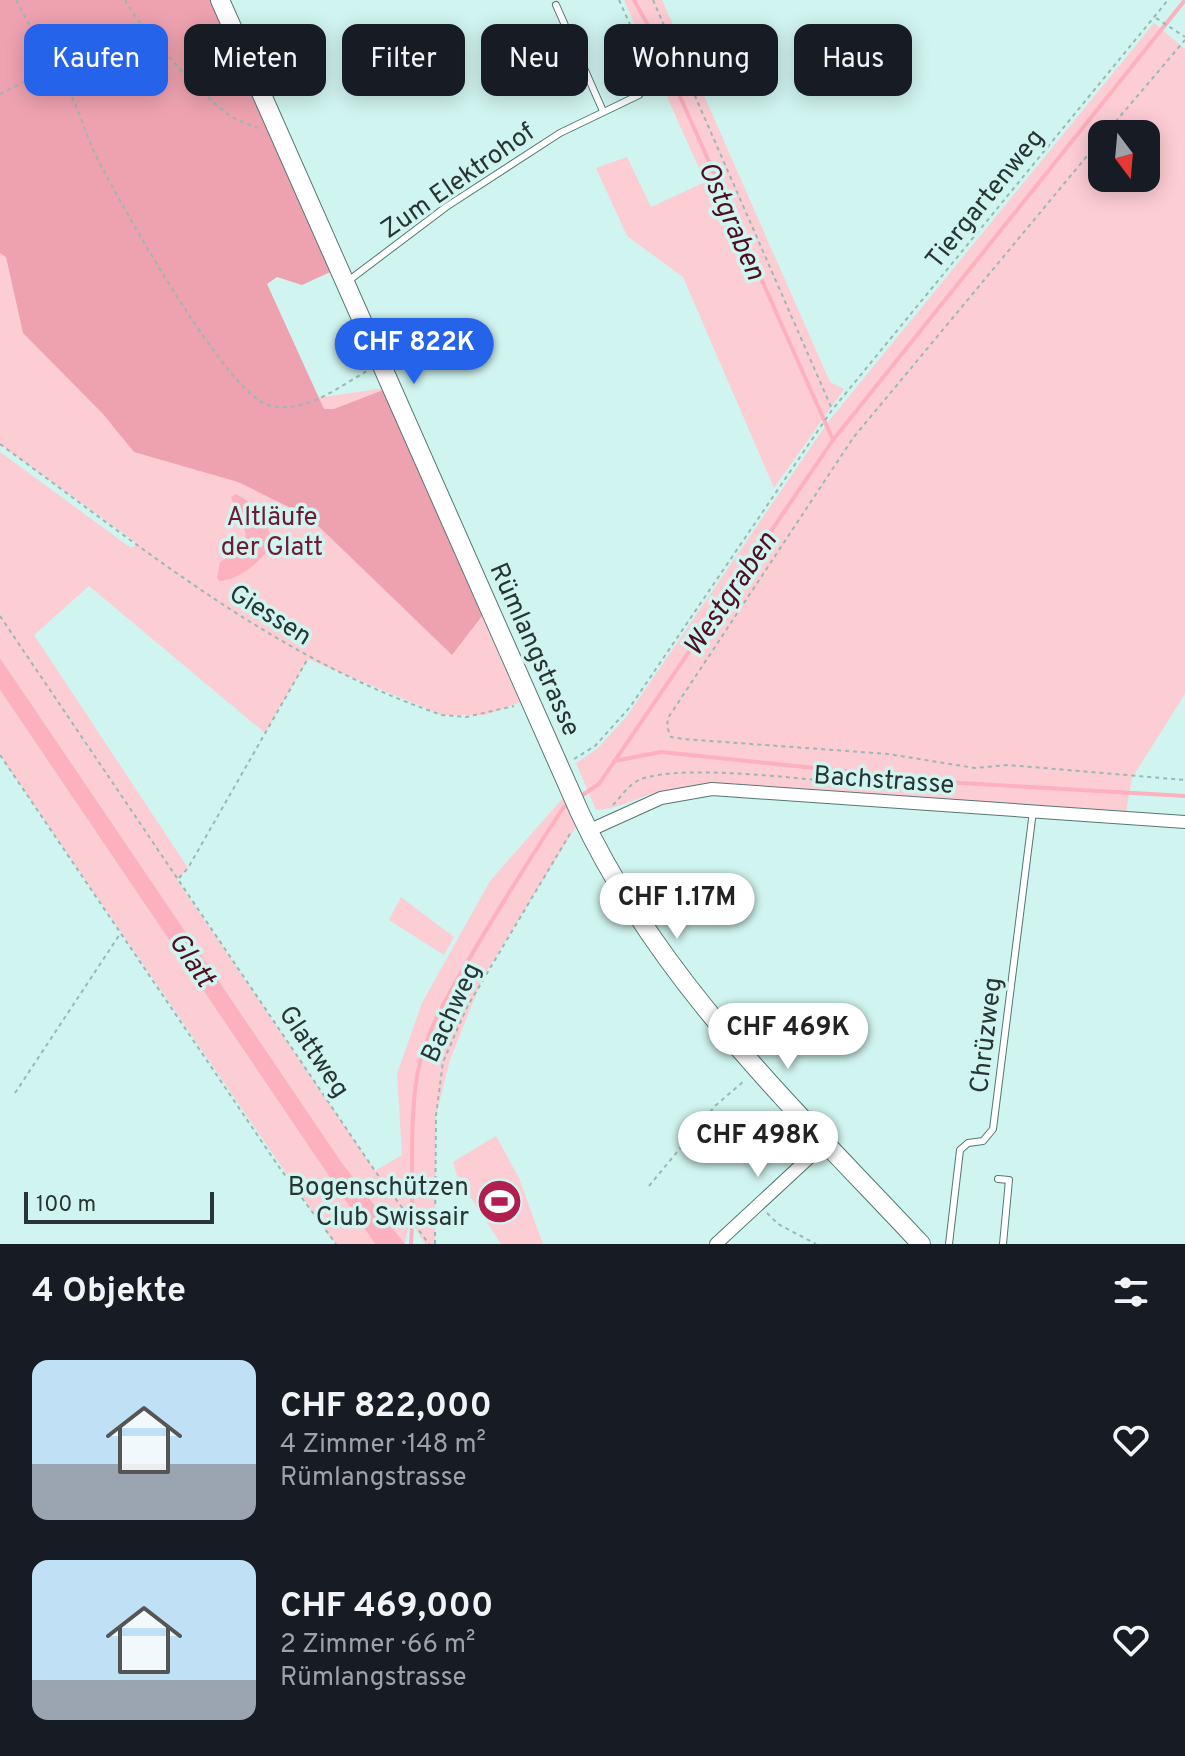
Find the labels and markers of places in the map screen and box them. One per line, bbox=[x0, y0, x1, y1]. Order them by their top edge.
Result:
pin: CHF 822K bbox=[331, 318, 497, 386]
pin: CHF 1.17M bbox=[585, 873, 769, 941]
pin: CHF 469K bbox=[705, 1003, 871, 1071]
pin: CHF 498K bbox=[675, 1111, 841, 1179]
place label: Bogenschützen Club Swissair bbox=[288, 1172, 469, 1235]
sports icon: Bogenschützen Club Swissair bbox=[476, 1177, 524, 1225]

